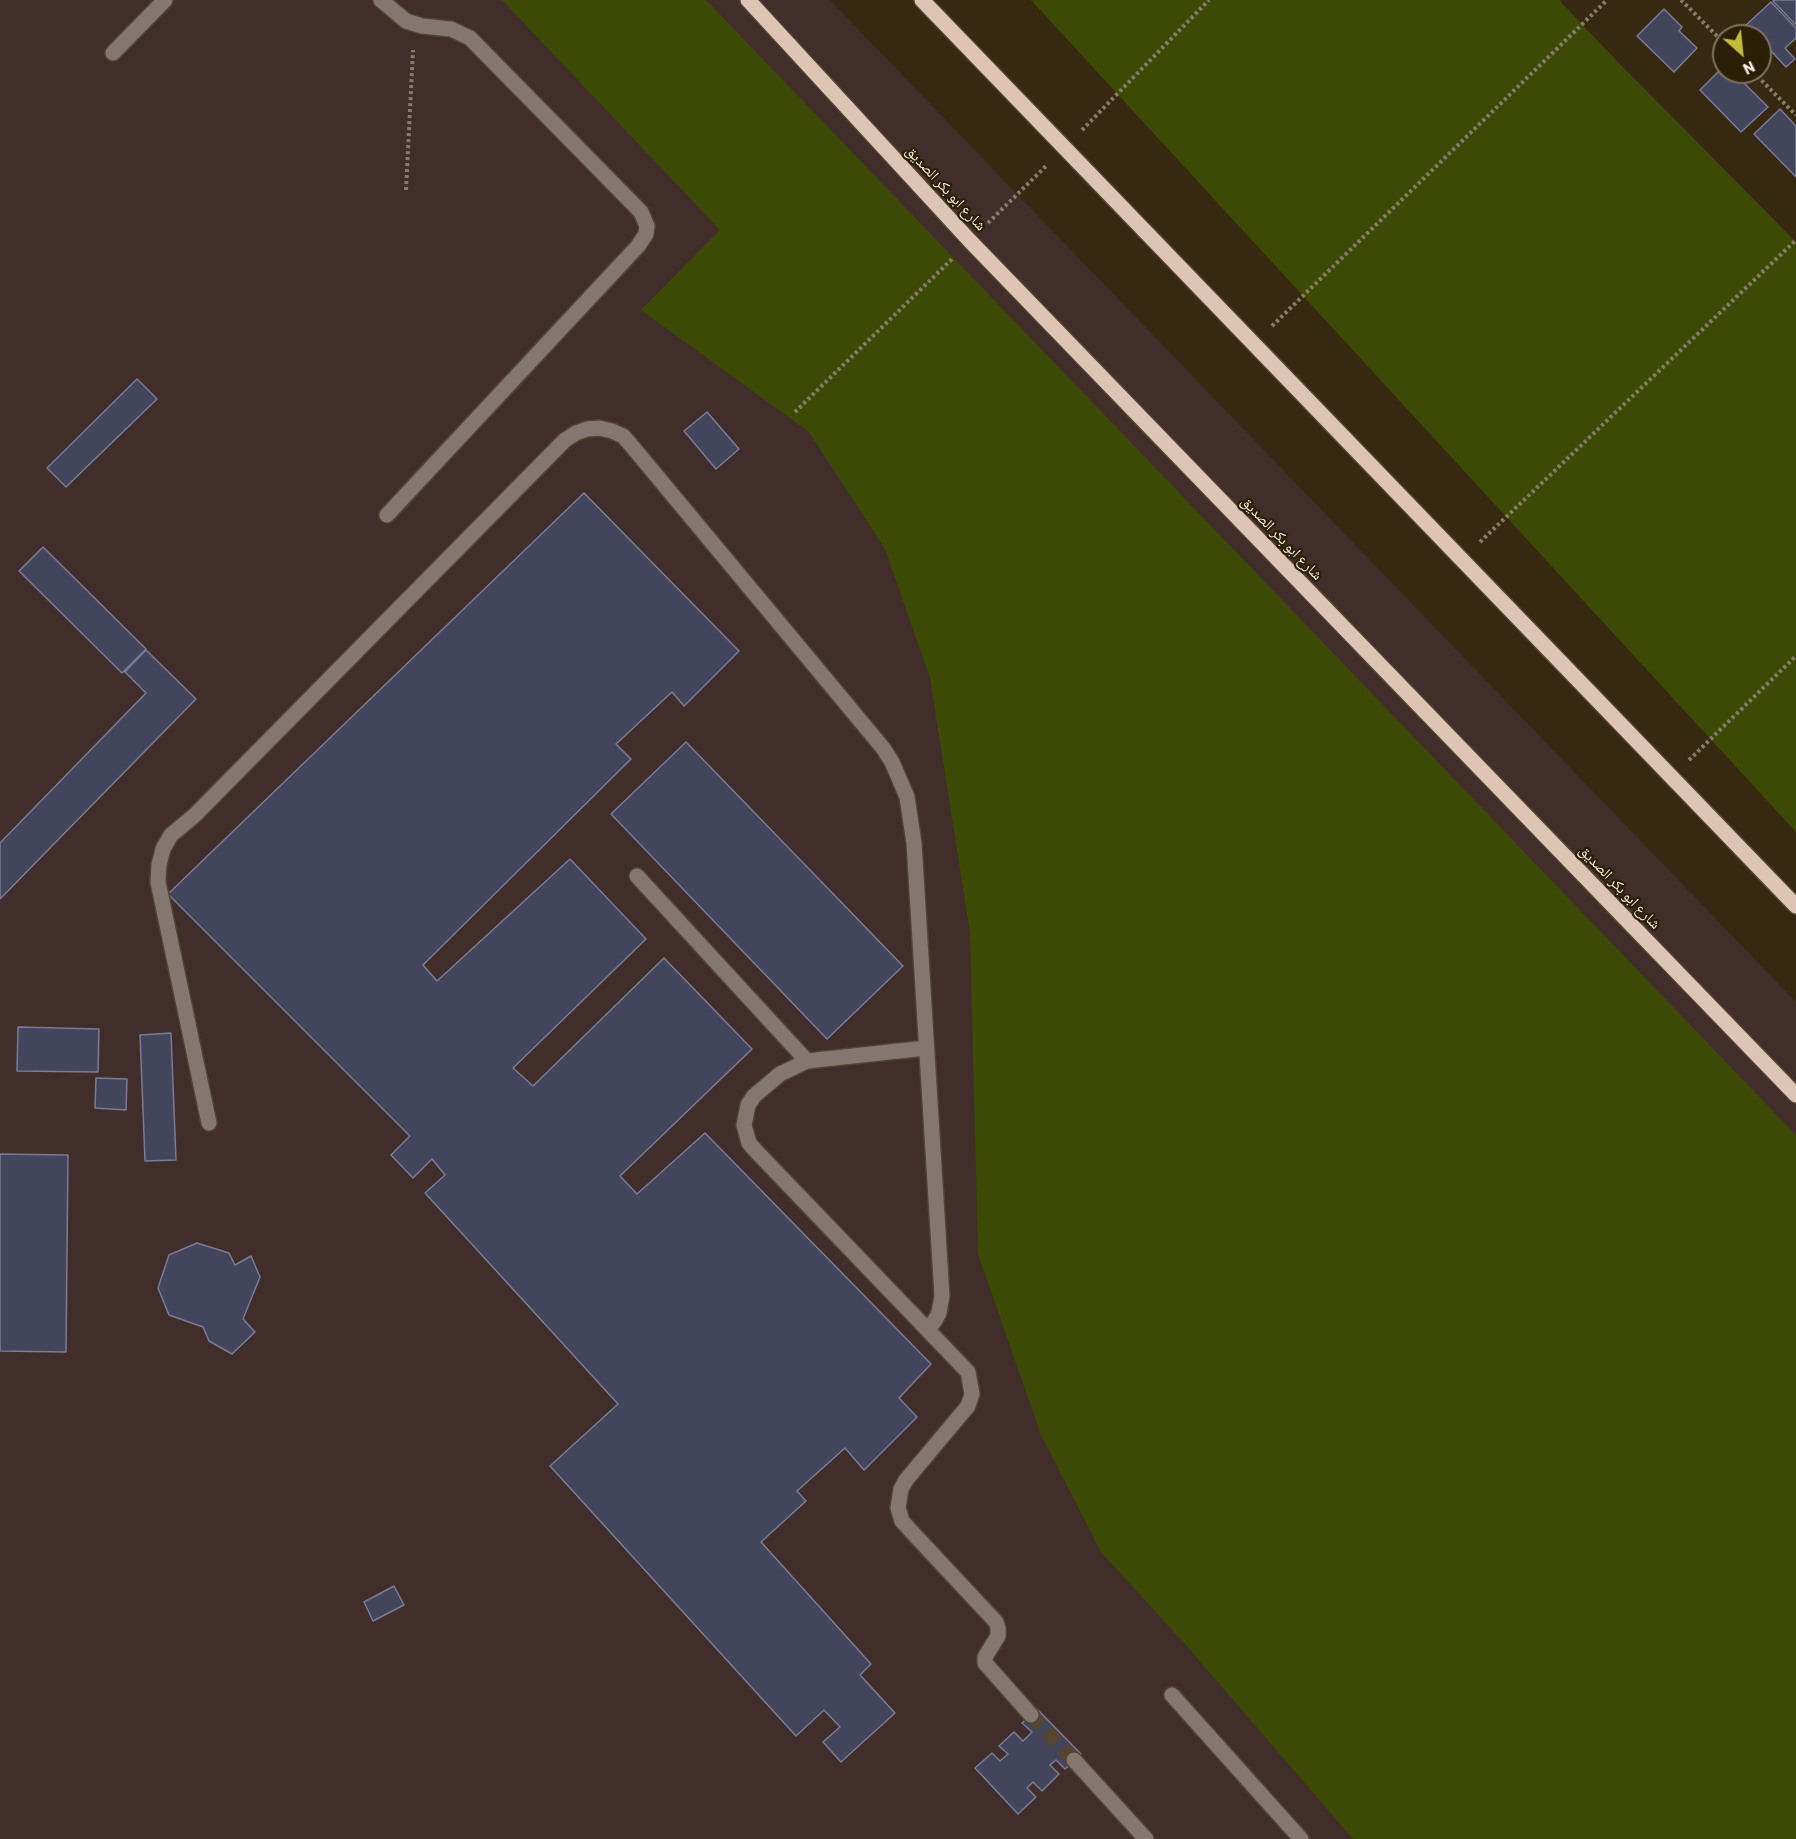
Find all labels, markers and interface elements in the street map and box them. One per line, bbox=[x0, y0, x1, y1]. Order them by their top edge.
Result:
north arrow bbox=[1712, 24, 1772, 84]
text: N bbox=[1740, 58, 1759, 80]
street label: شارع ابو بكر الصديق bbox=[902, 142, 990, 234]
street label: شارع ابو بكر الصديق bbox=[1237, 492, 1327, 584]
street label: شارع ابو بكر الصديق bbox=[1575, 841, 1665, 933]

